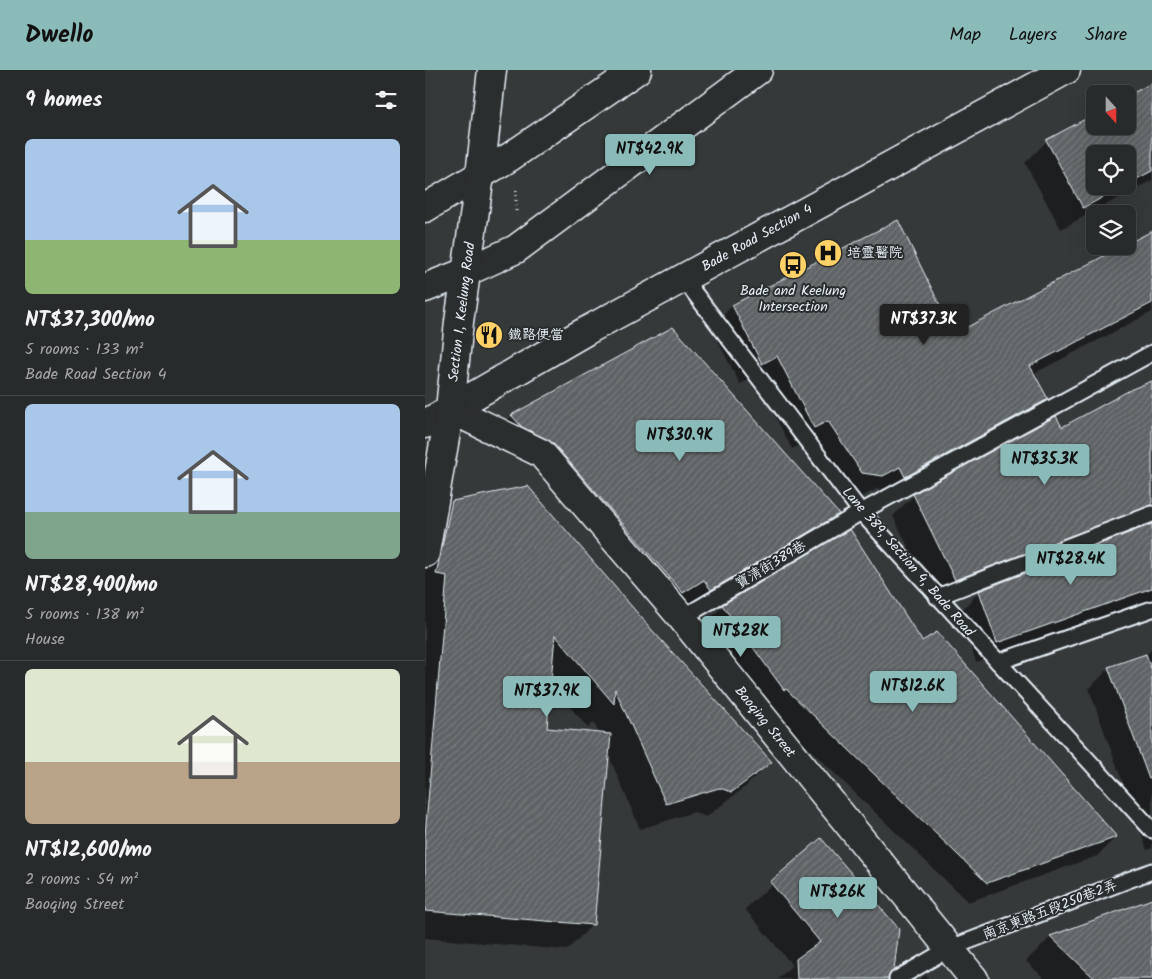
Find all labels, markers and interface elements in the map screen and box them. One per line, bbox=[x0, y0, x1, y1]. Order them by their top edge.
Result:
text: Dwello bbox=[25, 16, 93, 55]
text: Map bbox=[950, 21, 981, 50]
text: Layers bbox=[1009, 21, 1057, 50]
text: Share bbox=[1085, 21, 1127, 50]
text: 9 homes bbox=[25, 84, 102, 117]
north arrow bbox=[1086, 85, 1136, 135]
map controls bbox=[1086, 85, 1136, 255]
icon: filters bbox=[372, 86, 400, 114]
pin: NT$42.9K bbox=[598, 134, 702, 176]
text: NT$42.9K bbox=[616, 137, 684, 162]
button: locate bbox=[1086, 145, 1136, 195]
icon: home bbox=[168, 171, 258, 261]
street label: Bade Road Section 4 bbox=[697, 198, 817, 278]
button: layers bbox=[1086, 205, 1136, 255]
hospital icon: 培靈醫院 bbox=[813, 238, 843, 268]
street label: Section 1, Keelung Road bbox=[443, 240, 482, 383]
place label: 培靈醫院 bbox=[847, 242, 903, 264]
bus stop icon: Bade and Keelung Intersection bbox=[778, 250, 808, 280]
place label: Bade and Keelung Intersection bbox=[740, 280, 846, 318]
text: NT$37,300/mo bbox=[25, 304, 155, 337]
pin: NT$37.3K bbox=[872, 304, 976, 346]
text: NT$37.3K bbox=[891, 307, 957, 332]
restaurant icon: 鐵路便當 bbox=[474, 320, 504, 350]
place label: 鐵路便當 bbox=[508, 324, 564, 346]
text: 5 rooms · 133 m² bbox=[25, 337, 143, 362]
text: Bade Road Section 4 bbox=[25, 362, 167, 387]
pin: NT$30.9K bbox=[628, 420, 732, 462]
text: NT$30.9K bbox=[647, 423, 713, 448]
icon: home bbox=[168, 437, 258, 527]
pin: NT$35.3K bbox=[993, 444, 1097, 486]
text: NT$35.3K bbox=[1011, 447, 1079, 472]
street label: Lane 389, Section 4, Bade Road bbox=[836, 482, 980, 643]
street label: 寶清街389巷 bbox=[731, 535, 811, 595]
pin: NT$28.4K bbox=[1019, 544, 1123, 586]
text: NT$28.4K bbox=[1036, 547, 1106, 572]
text: NT$28,400/mo bbox=[25, 569, 158, 602]
text: 5 rooms · 138 m² bbox=[25, 602, 144, 627]
pin: NT$28K bbox=[700, 616, 782, 658]
text: NT$28K bbox=[713, 619, 769, 644]
text: House bbox=[25, 627, 65, 652]
pin: NT$12.6K bbox=[861, 670, 965, 713]
text: NT$12.6K bbox=[881, 674, 945, 699]
pin: NT$37.9K bbox=[495, 676, 599, 718]
text: NT$37.9K bbox=[514, 679, 580, 704]
street label: Baoqing Street bbox=[729, 681, 801, 763]
icon: home bbox=[168, 702, 258, 792]
text: NT$12,600/mo bbox=[25, 834, 152, 867]
text: 2 rooms · 54 m² bbox=[25, 867, 138, 892]
street label: 南京東路五段250巷2弄 bbox=[979, 874, 1121, 946]
pin: NT$26K bbox=[797, 876, 879, 919]
text: NT$26K bbox=[810, 880, 866, 905]
text: Baoqing Street bbox=[25, 892, 124, 917]

